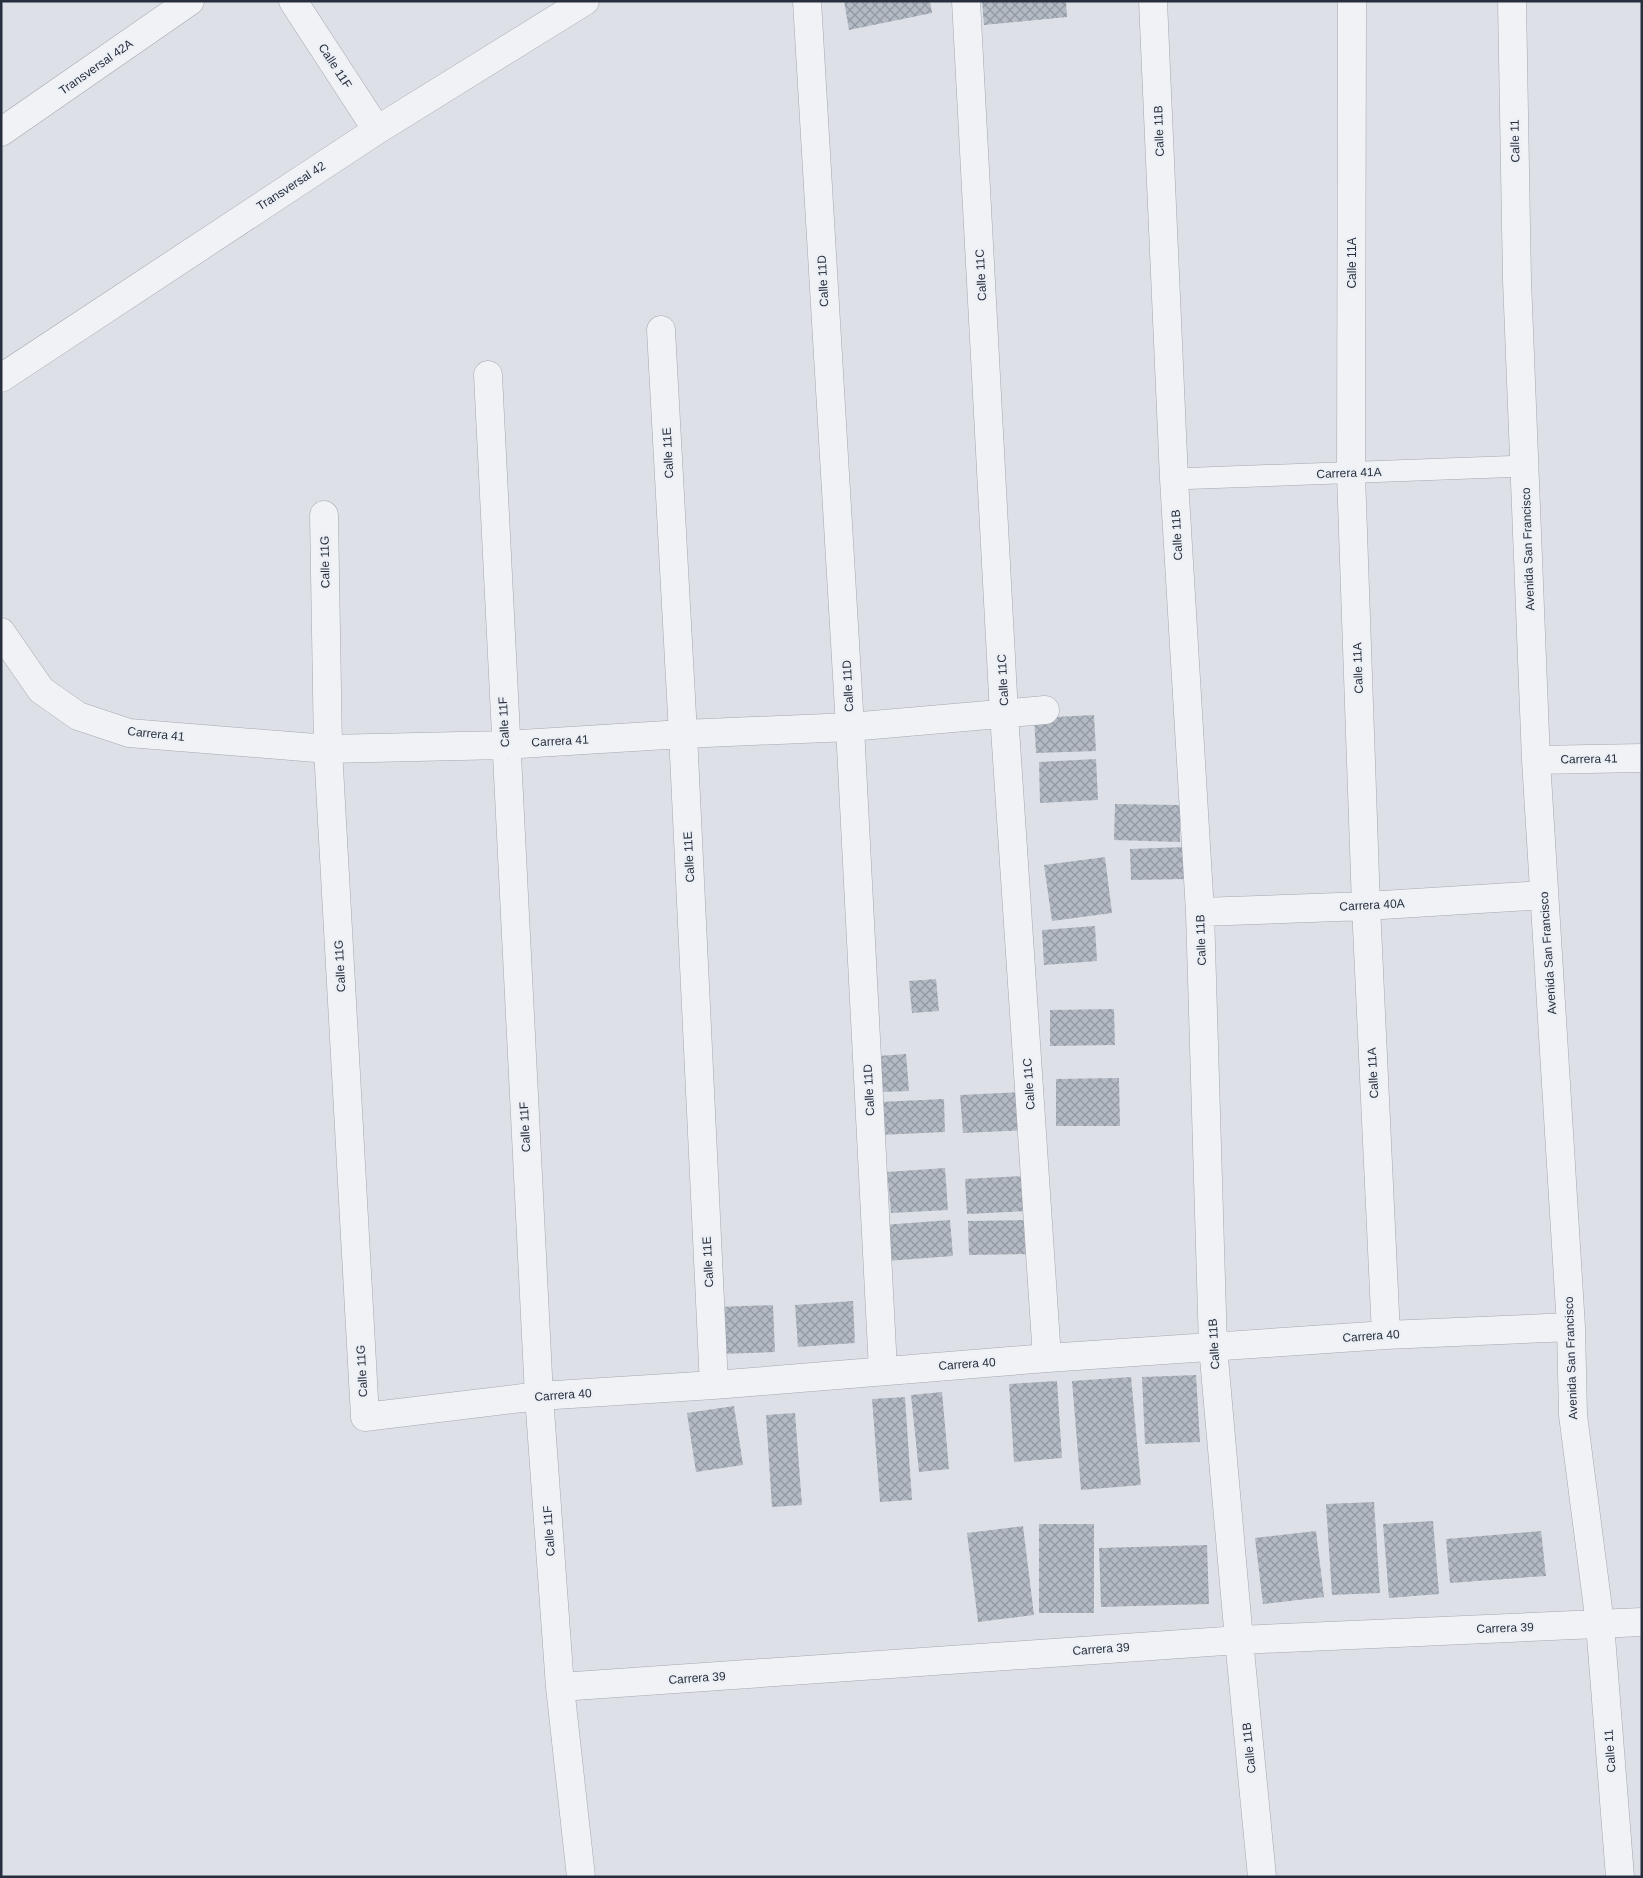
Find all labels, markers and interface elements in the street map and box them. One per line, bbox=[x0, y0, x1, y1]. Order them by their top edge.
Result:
street label: Transversal 42A bbox=[56, 36, 136, 98]
street label: Calle 11F bbox=[315, 41, 355, 91]
street label: Calle 11B bbox=[1151, 105, 1167, 157]
street label: Calle 11 bbox=[1508, 119, 1522, 163]
street label: Transversal 42 bbox=[254, 158, 328, 213]
street label: Calle 11A bbox=[1345, 237, 1359, 289]
street label: Calle 11C bbox=[973, 248, 989, 301]
street label: Calle 11D bbox=[815, 254, 831, 307]
street label: Calle 11E bbox=[660, 427, 676, 479]
street label: Carrera 41A bbox=[1316, 465, 1382, 481]
street label: Avenida San Francisco bbox=[1519, 487, 1537, 611]
street label: Calle 11B bbox=[1169, 509, 1185, 561]
street label: Calle 11G bbox=[318, 536, 332, 588]
street label: Calle 11A bbox=[1350, 642, 1366, 694]
street label: Calle 11C bbox=[995, 653, 1011, 706]
street label: Calle 11D bbox=[840, 659, 856, 712]
street label: Calle 11F bbox=[496, 696, 512, 748]
street label: Carrera 41 bbox=[127, 724, 186, 744]
street label: Carrera 41 bbox=[531, 732, 589, 749]
street label: Carrera 41 bbox=[1560, 751, 1618, 766]
street label: Calle 11E bbox=[681, 831, 697, 883]
street label: Avenida San Francisco bbox=[1537, 891, 1559, 1015]
street label: Carrera 40A bbox=[1339, 896, 1405, 914]
street label: Calle 11B bbox=[1193, 914, 1209, 966]
street label: Calle 11G bbox=[332, 939, 348, 993]
street label: Calle 11A bbox=[1365, 1047, 1381, 1099]
street label: Calle 11C bbox=[1020, 1057, 1038, 1110]
street label: Calle 11D bbox=[861, 1063, 877, 1116]
street label: Calle 11F bbox=[517, 1101, 533, 1153]
street label: Calle 11E bbox=[700, 1236, 716, 1288]
street label: Avenida San Francisco bbox=[1562, 1296, 1580, 1420]
street label: Calle 11B bbox=[1206, 1318, 1222, 1370]
street label: Carrera 40 bbox=[1342, 1327, 1400, 1345]
street label: Calle 11G bbox=[354, 1344, 370, 1398]
street label: Carrera 40 bbox=[938, 1355, 996, 1373]
street label: Carrera 40 bbox=[534, 1386, 592, 1404]
street label: Calle 11F bbox=[540, 1505, 558, 1557]
street label: Carrera 39 bbox=[1476, 1620, 1534, 1636]
street label: Carrera 39 bbox=[1072, 1640, 1130, 1658]
street label: Carrera 39 bbox=[668, 1669, 726, 1687]
street label: Calle 11B bbox=[1239, 1722, 1259, 1774]
street label: Calle 11 bbox=[1601, 1729, 1618, 1773]

